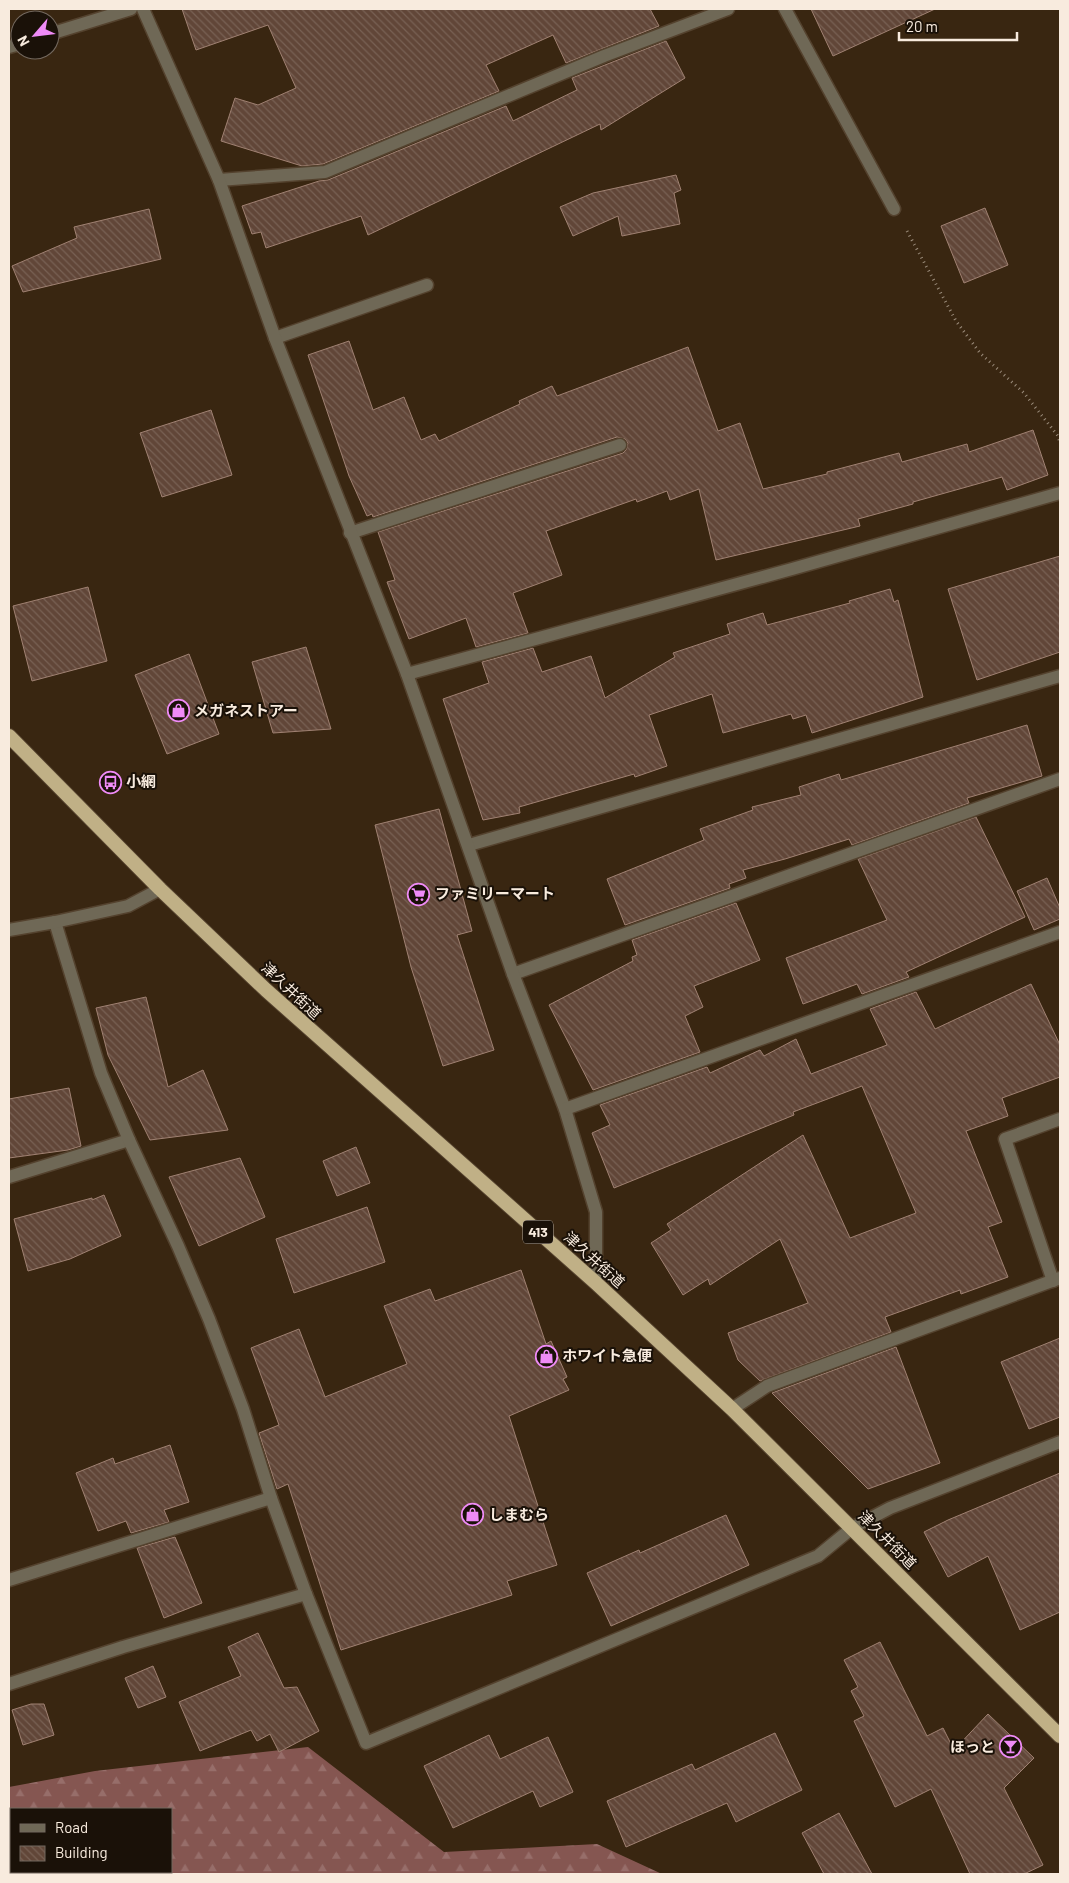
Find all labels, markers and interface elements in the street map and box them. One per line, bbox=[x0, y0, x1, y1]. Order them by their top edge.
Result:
north arrow bbox=[10, 10, 60, 60]
scale bar bbox=[899, 10, 1016, 42]
text: 20 m bbox=[906, 17, 938, 35]
text: N bbox=[13, 33, 33, 49]
shop icon: メガネストアー bbox=[166, 699, 190, 723]
place label: メガネストアー bbox=[194, 701, 298, 719]
bus stop icon: 小網 bbox=[98, 770, 122, 794]
place label: 小網 bbox=[126, 772, 156, 790]
supermarket icon: ファミリーマート bbox=[407, 882, 431, 906]
place label: ファミリーマート bbox=[435, 884, 555, 902]
street label: 津久井街道 bbox=[258, 958, 325, 1022]
road number: 413 bbox=[523, 1220, 553, 1244]
street label: 津久井街道 bbox=[561, 1227, 629, 1291]
shop icon: ホワイト急便 bbox=[534, 1344, 558, 1368]
place label: ホワイト急便 bbox=[562, 1346, 652, 1364]
shop icon: しまむら bbox=[461, 1503, 485, 1527]
place label: しまむら bbox=[489, 1505, 549, 1523]
street label: 津久井街道 bbox=[855, 1506, 921, 1572]
bar icon: ほっと bbox=[999, 1735, 1023, 1759]
place label: ほっと bbox=[950, 1737, 995, 1755]
legend bbox=[10, 1808, 172, 1873]
text: Road bbox=[55, 1818, 88, 1836]
text: Building bbox=[55, 1843, 108, 1861]

